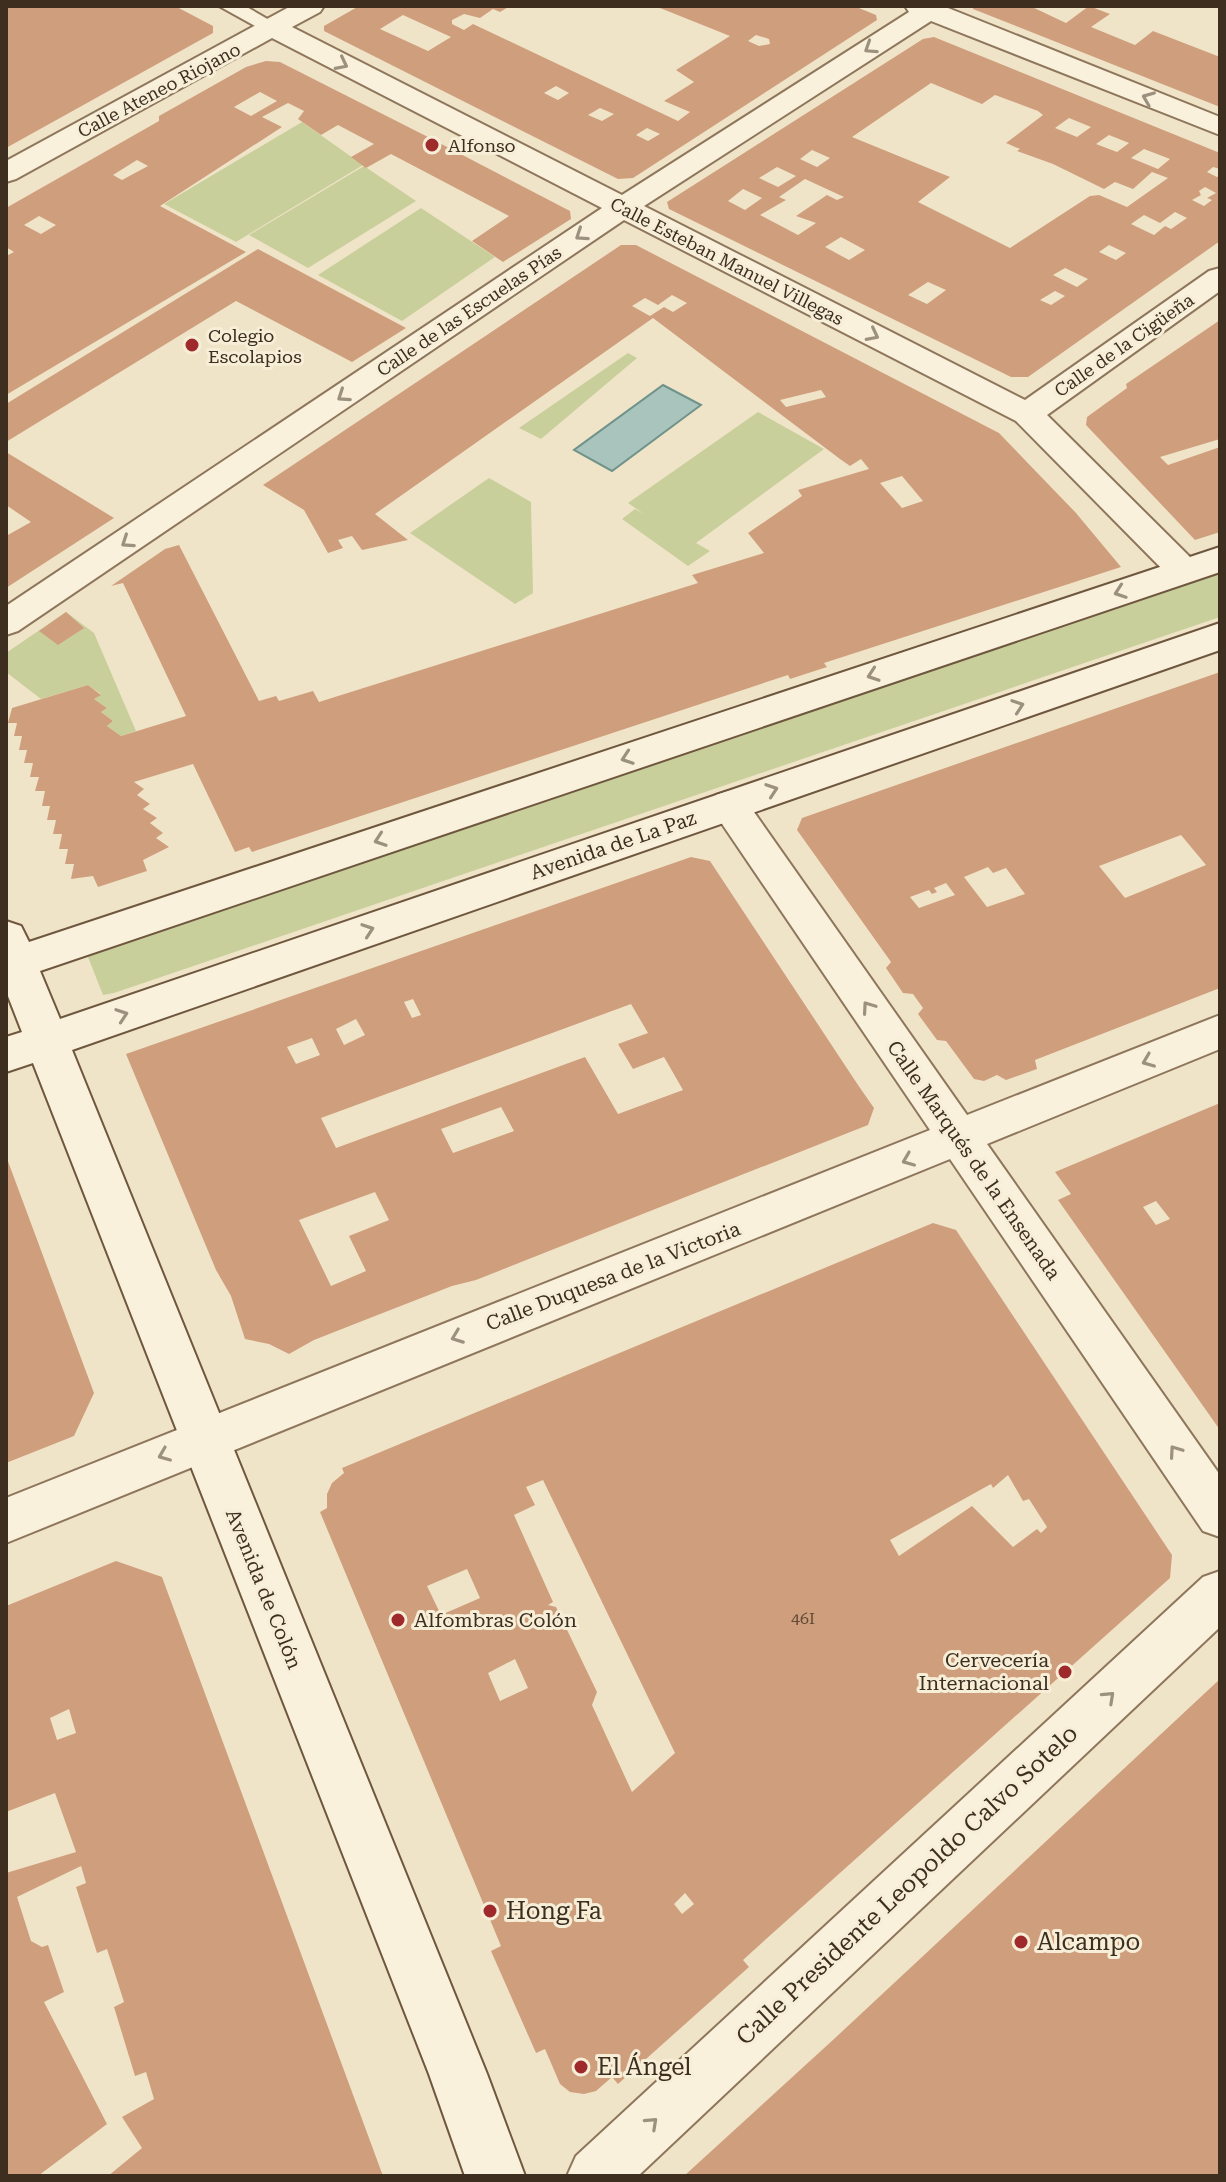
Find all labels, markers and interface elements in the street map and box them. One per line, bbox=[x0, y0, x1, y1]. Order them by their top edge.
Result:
street label: Calle Ateneo Riojano bbox=[74, 38, 244, 142]
one-way arrow bbox=[864, 39, 879, 54]
one-way arrow bbox=[334, 54, 349, 69]
one-way arrow bbox=[1142, 91, 1156, 108]
place label: Alfonso bbox=[448, 135, 516, 156]
marker: Alfonso bbox=[423, 136, 441, 154]
street label: Calle Esteban Manuel Villegas bbox=[607, 193, 847, 329]
one-way arrow bbox=[576, 226, 590, 241]
street label: Calle de las Escuelas Pías bbox=[373, 241, 565, 381]
street label: Calle de la Cigüeña bbox=[1050, 289, 1198, 401]
place label: Colegio Escolapios bbox=[208, 325, 302, 367]
one-way arrow bbox=[864, 326, 879, 341]
marker: Colegio Escolapios bbox=[183, 336, 201, 354]
one-way arrow bbox=[337, 387, 351, 402]
one-way arrow bbox=[121, 532, 136, 547]
one-way arrow bbox=[1113, 583, 1127, 599]
one-way arrow bbox=[867, 666, 881, 682]
one-way arrow bbox=[1010, 699, 1024, 715]
one-way arrow bbox=[620, 748, 634, 764]
one-way arrow bbox=[765, 784, 779, 800]
street label: Avenida de La Paz bbox=[527, 805, 699, 885]
one-way arrow bbox=[374, 831, 388, 847]
one-way arrow bbox=[360, 923, 374, 939]
one-way arrow bbox=[863, 1001, 878, 1015]
one-way arrow bbox=[114, 1008, 128, 1024]
street label: Calle Marqués de la Ensenada bbox=[882, 1036, 1066, 1284]
one-way arrow bbox=[1142, 1051, 1156, 1067]
one-way arrow bbox=[902, 1150, 916, 1167]
street label: Calle Duquesa de la Victoria bbox=[482, 1216, 744, 1336]
one-way arrow bbox=[451, 1328, 465, 1344]
one-way arrow bbox=[158, 1445, 172, 1462]
one-way arrow bbox=[1170, 1445, 1185, 1459]
street label: Avenida de Colón bbox=[221, 1505, 307, 1673]
place label: Alfombras Colón bbox=[414, 1608, 577, 1632]
house number: 46I bbox=[791, 1609, 815, 1628]
marker: Alfombras Colón bbox=[389, 1611, 407, 1629]
place label: Cervecería Internacional bbox=[919, 1648, 1049, 1695]
marker: Cervecería Internacional bbox=[1056, 1663, 1074, 1681]
one-way arrow bbox=[1099, 1692, 1114, 1706]
street label: Calle Presidente Leopoldo Calvo Sotelo bbox=[731, 1719, 1083, 2051]
place label: Hong Fa bbox=[506, 1897, 602, 1925]
marker: Hong Fa bbox=[481, 1902, 499, 1920]
place label: Alcampo bbox=[1037, 1928, 1140, 1956]
marker: Alcampo bbox=[1012, 1933, 1030, 1951]
place label: El Ángel bbox=[597, 2052, 692, 2081]
marker: El Ángel bbox=[572, 2058, 590, 2076]
one-way arrow bbox=[643, 2118, 658, 2132]

